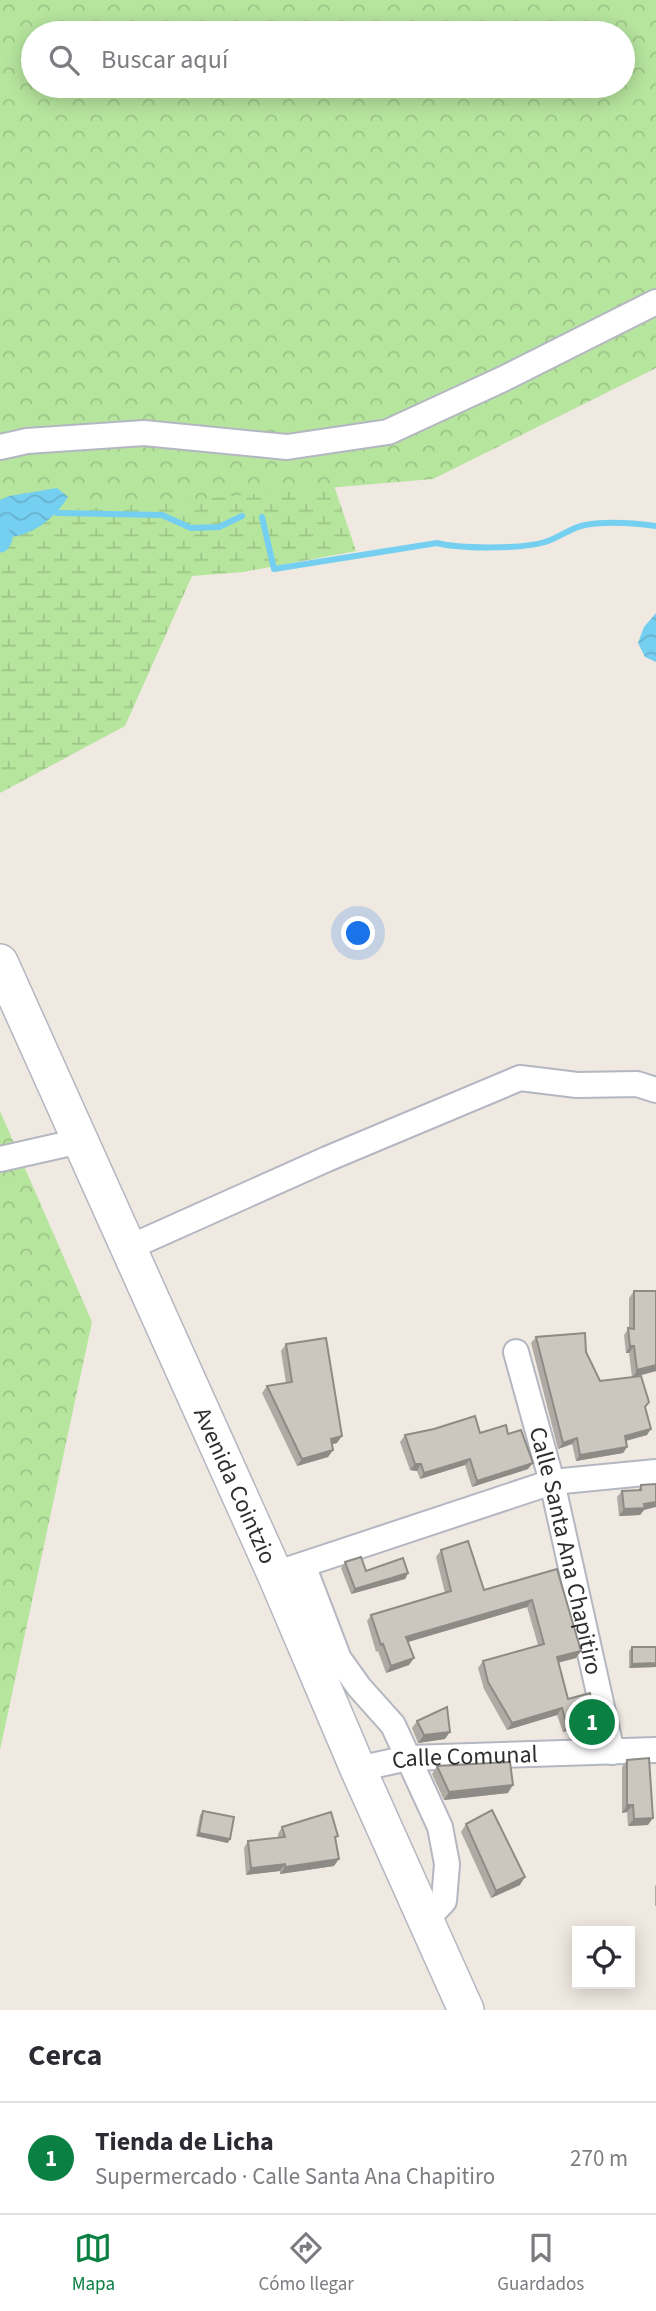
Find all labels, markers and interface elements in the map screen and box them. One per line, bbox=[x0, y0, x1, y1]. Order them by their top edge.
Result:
search box bbox=[21, 21, 635, 98]
icon: search bbox=[45, 41, 83, 79]
text: Buscar aquí bbox=[101, 41, 228, 78]
your location bbox=[341, 916, 375, 950]
street label: Avenida Cointzio bbox=[185, 1402, 286, 1569]
street label: Calle Santa Ana Chapitiro bbox=[520, 1423, 612, 1678]
pin: 1 bbox=[569, 1696, 615, 1748]
street label: Calle Comunal bbox=[388, 1736, 538, 1779]
map controls bbox=[572, 1926, 635, 1989]
button: locate bbox=[572, 1926, 635, 1989]
text: Cerca bbox=[28, 2034, 102, 2077]
text: Tienda de Licha bbox=[95, 2123, 274, 2160]
text: 1 bbox=[45, 2142, 57, 2175]
text: 270 m bbox=[570, 2142, 628, 2175]
text: Supermercado · Calle Santa Ana Chapitiro bbox=[95, 2160, 495, 2193]
tab: Mapa bbox=[72, 2229, 115, 2298]
tab: Cómo llegar bbox=[258, 2229, 354, 2298]
tab: Guardados bbox=[497, 2229, 584, 2298]

